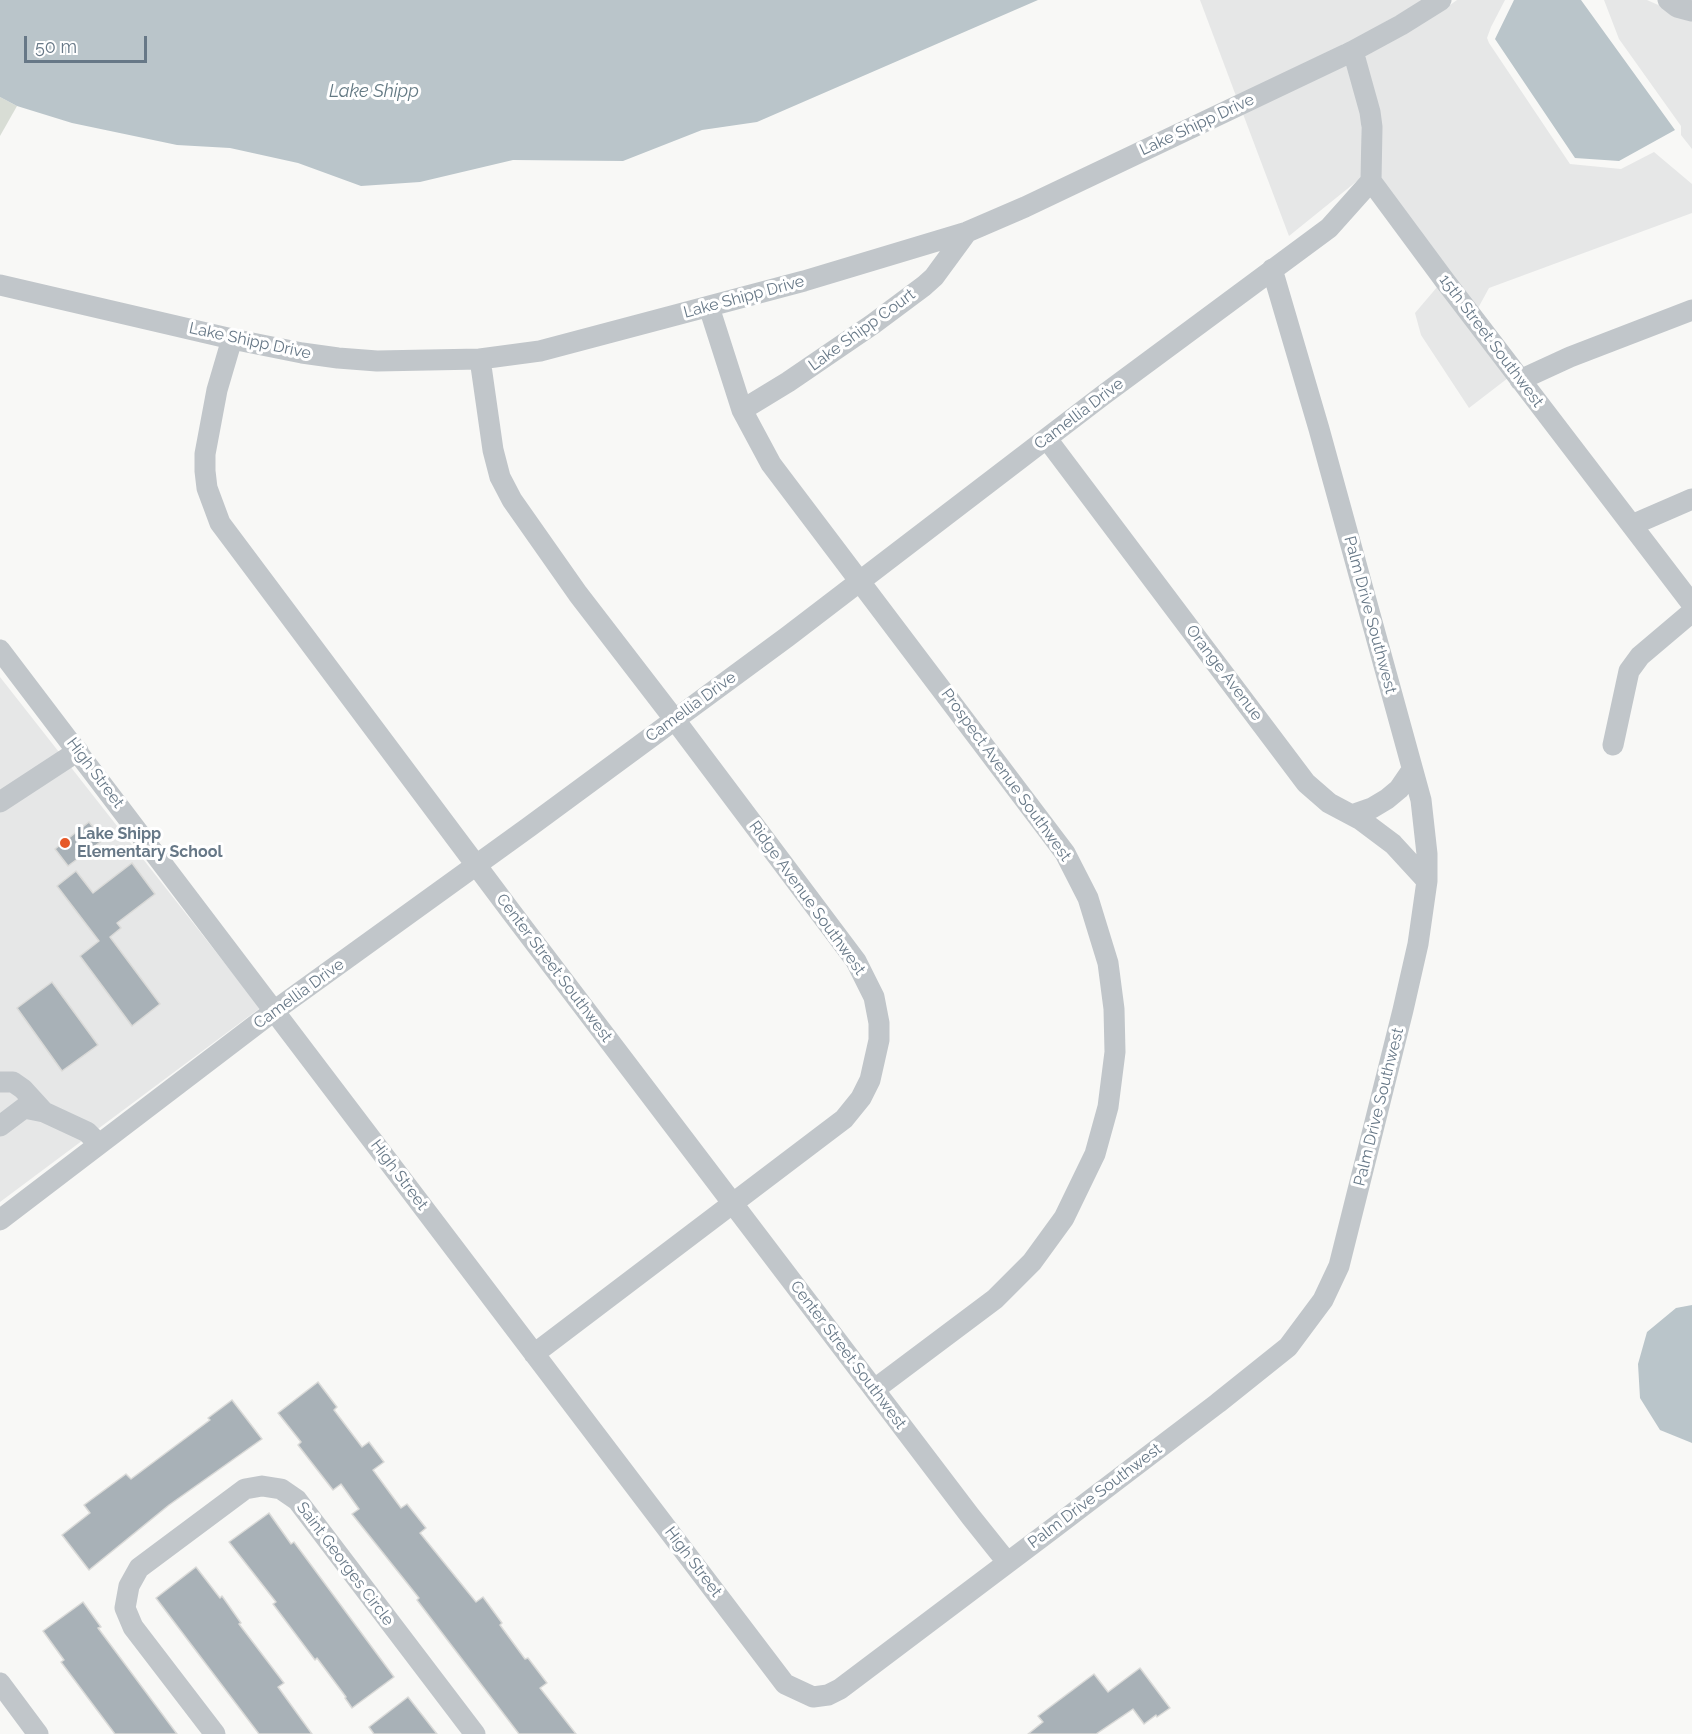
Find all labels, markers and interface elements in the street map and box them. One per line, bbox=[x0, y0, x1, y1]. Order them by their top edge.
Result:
scale bar bbox=[27, 24, 150, 62]
text: 50 m bbox=[35, 36, 77, 57]
water label: Lake Shipp bbox=[329, 81, 419, 103]
street label: Lake Shipp Drive bbox=[1137, 90, 1257, 160]
street label: 15th Street Southwest bbox=[1435, 271, 1547, 411]
street label: Lake Shipp Drive bbox=[682, 272, 806, 322]
street label: Lake Shipp Court bbox=[805, 285, 919, 375]
street label: Lake Shipp Drive bbox=[187, 319, 313, 363]
street label: Camellia Drive bbox=[1031, 374, 1127, 454]
street label: Palm Drive Southwest bbox=[1340, 534, 1400, 696]
street label: Orange Avenue bbox=[1182, 621, 1266, 725]
street label: Camellia Drive bbox=[642, 668, 740, 746]
street label: Prospect Avenue Southwest bbox=[937, 685, 1075, 865]
street label: High Street bbox=[62, 734, 128, 812]
street label: Ridge Avenue Southwest bbox=[745, 817, 869, 979]
place label: Lake Shipp Elementary School bbox=[77, 824, 222, 862]
marker: Lake Shipp Elementary School bbox=[58, 836, 72, 850]
street label: Center Street Southwest bbox=[492, 890, 616, 1046]
street label: Camellia Drive bbox=[250, 955, 348, 1033]
street label: Palm Drive Southwest bbox=[1350, 1026, 1408, 1188]
street label: High Street bbox=[366, 1136, 432, 1214]
street label: Center Street Southwest bbox=[786, 1277, 910, 1433]
street label: Palm Drive Southwest bbox=[1024, 1439, 1166, 1553]
street label: Saint Georges Circle bbox=[292, 1498, 398, 1630]
street label: High Street bbox=[660, 1523, 726, 1601]

